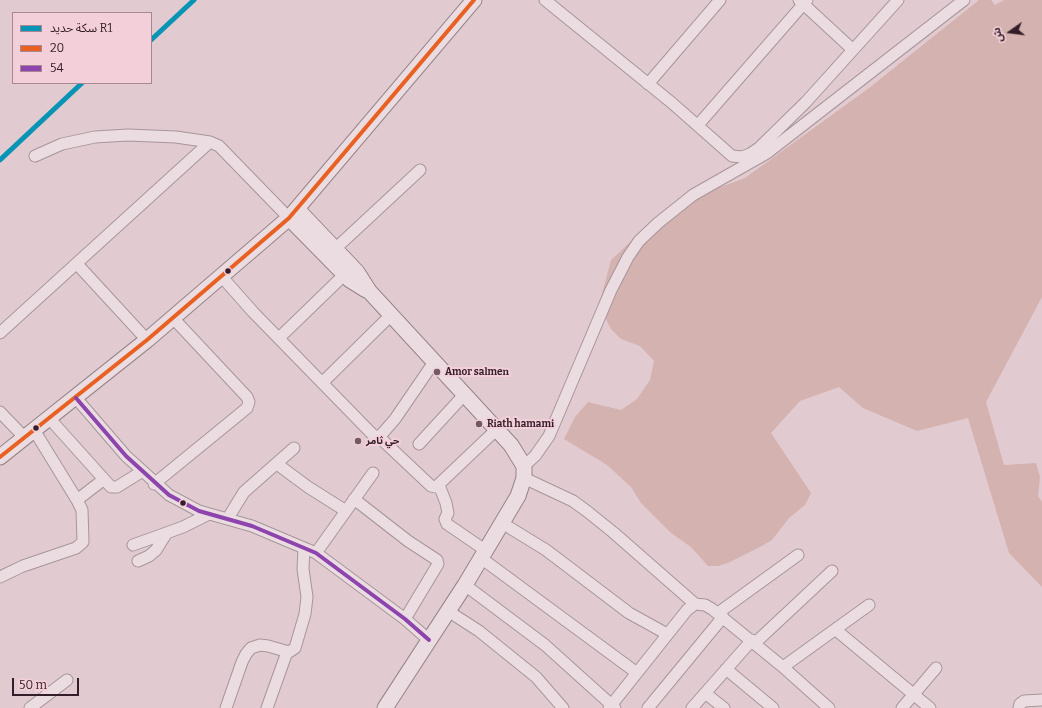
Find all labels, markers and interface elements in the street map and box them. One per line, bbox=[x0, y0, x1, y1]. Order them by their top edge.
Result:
legend bbox=[12, 12, 152, 84]
north arrow bbox=[990, 12, 1030, 52]
text: سكة حديد R1 bbox=[50, 21, 112, 35]
text: ش bbox=[990, 26, 1006, 44]
text: 20 bbox=[50, 41, 64, 55]
text: 54 bbox=[50, 61, 63, 75]
unlabelled marker bbox=[223, 266, 233, 276]
place label: Amor salmen bbox=[445, 366, 509, 378]
marker: Amor salmen bbox=[432, 367, 442, 377]
place label: Riath hamami bbox=[487, 418, 554, 430]
marker: Riath hamami bbox=[474, 419, 484, 429]
unlabelled marker bbox=[31, 423, 41, 433]
place label: حي ثامر bbox=[366, 435, 399, 447]
marker: حي ثامر bbox=[353, 436, 363, 446]
unlabelled marker bbox=[178, 498, 188, 508]
scale bar bbox=[14, 670, 81, 696]
text: 50 m bbox=[19, 678, 47, 692]

